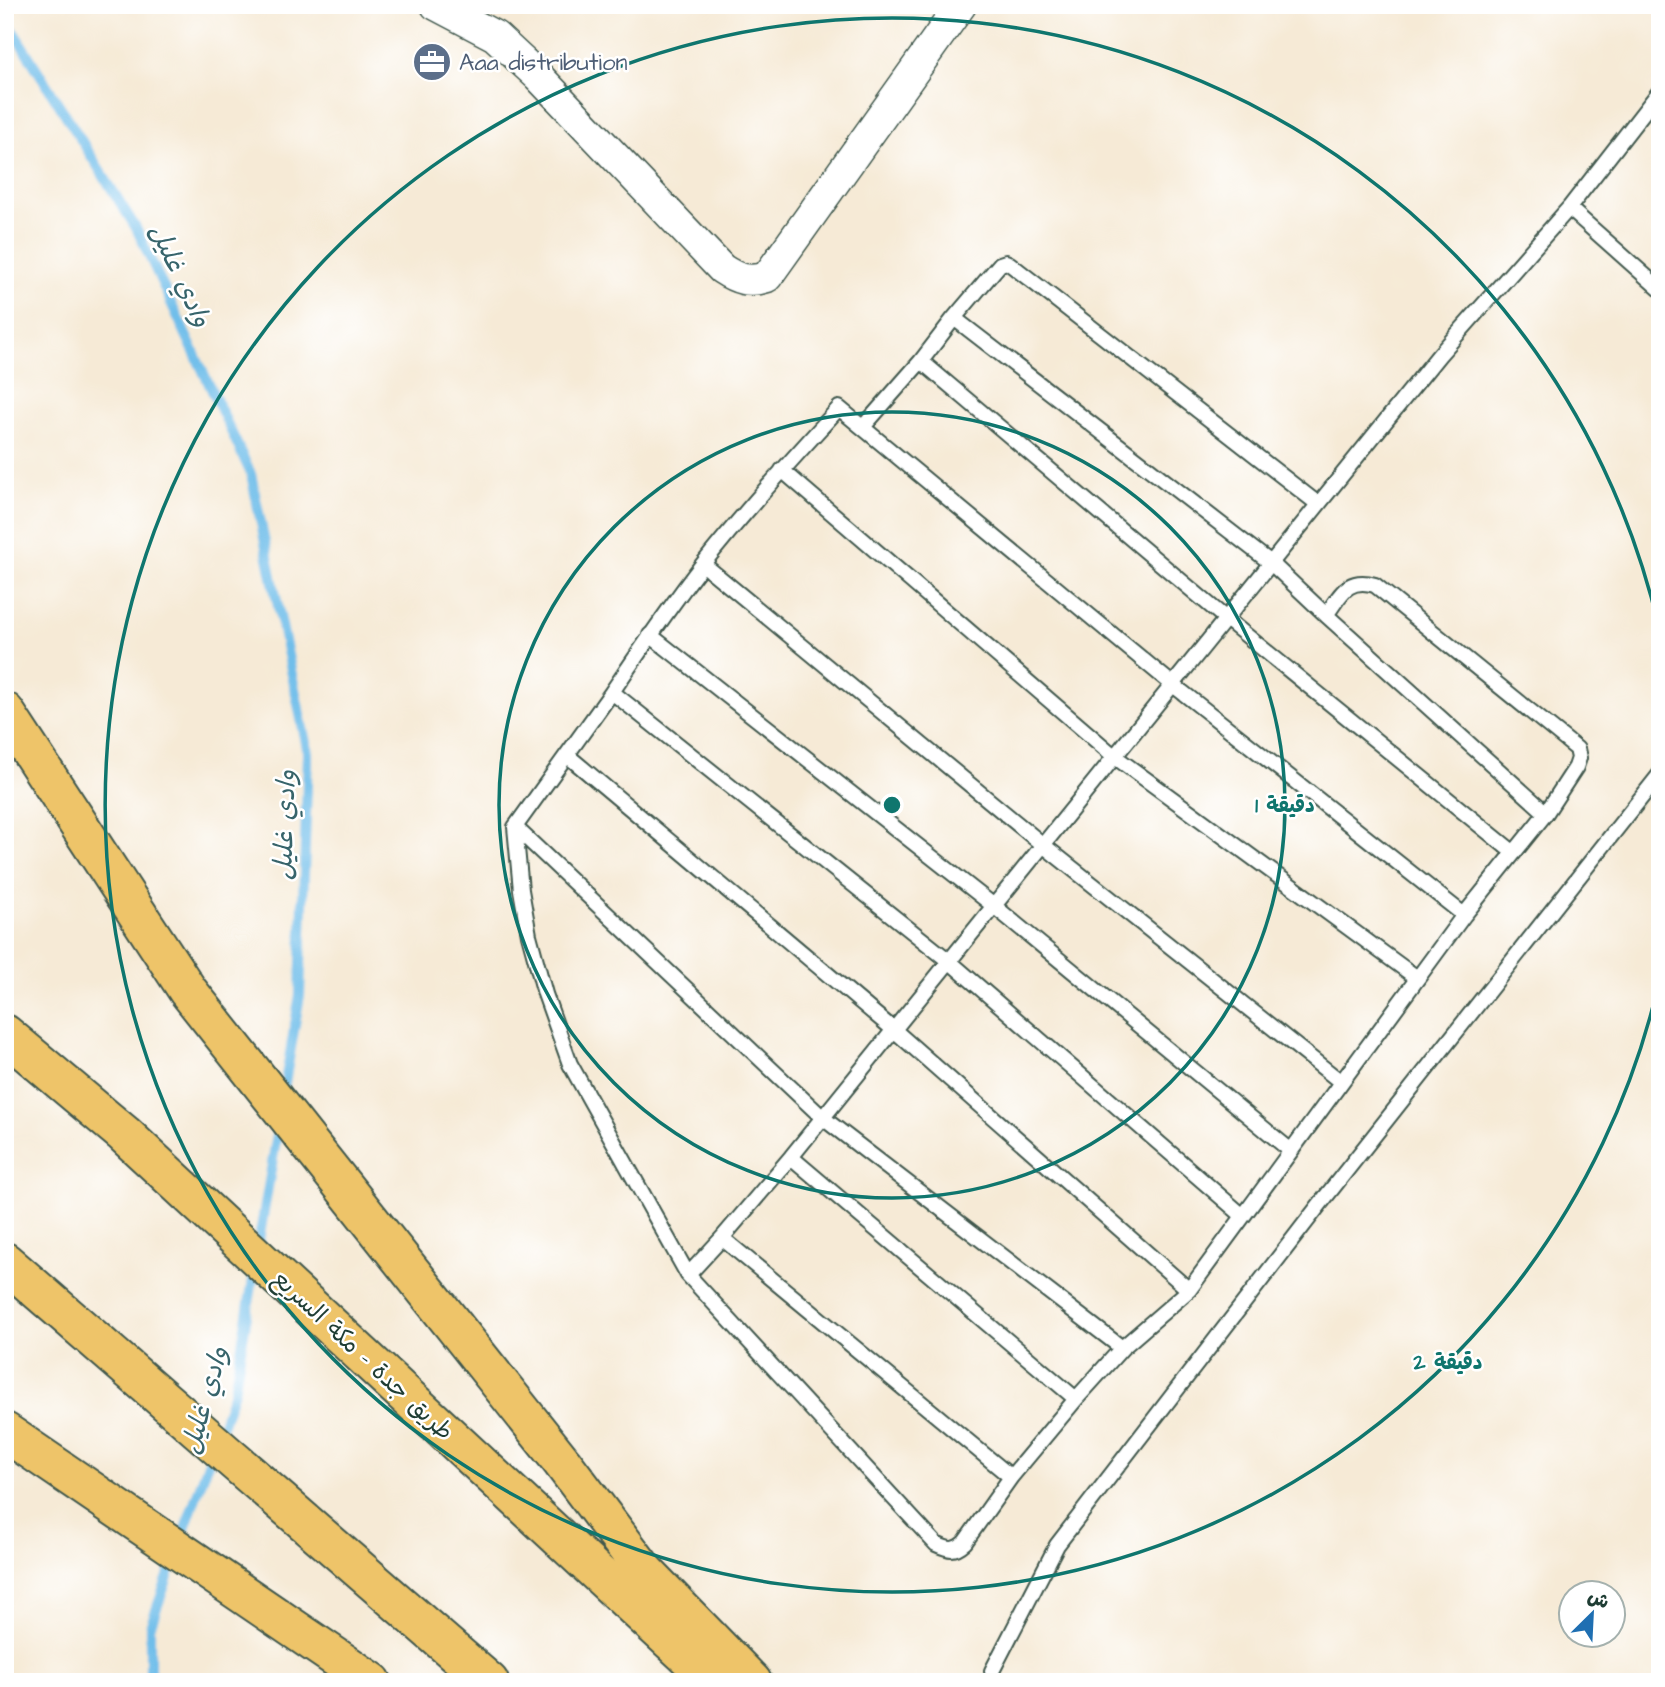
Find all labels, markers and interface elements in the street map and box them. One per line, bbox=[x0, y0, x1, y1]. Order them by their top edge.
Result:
office icon: Aaa distribution bbox=[411, 41, 453, 83]
place label: Aaa distribution bbox=[459, 46, 627, 80]
water label: وادي غليل bbox=[141, 218, 220, 333]
water label: وادي غليل bbox=[265, 769, 305, 881]
text: 1 دقيقة bbox=[1255, 791, 1315, 820]
centre of rings bbox=[880, 793, 904, 817]
street label: طريق جدة - مكة السريع bbox=[264, 1263, 460, 1449]
water label: وادي غليل bbox=[173, 1342, 237, 1458]
text: 2 دقيقة bbox=[1413, 1348, 1482, 1377]
north arrow bbox=[1556, 1578, 1626, 1648]
text: ش bbox=[1583, 1583, 1613, 1616]

